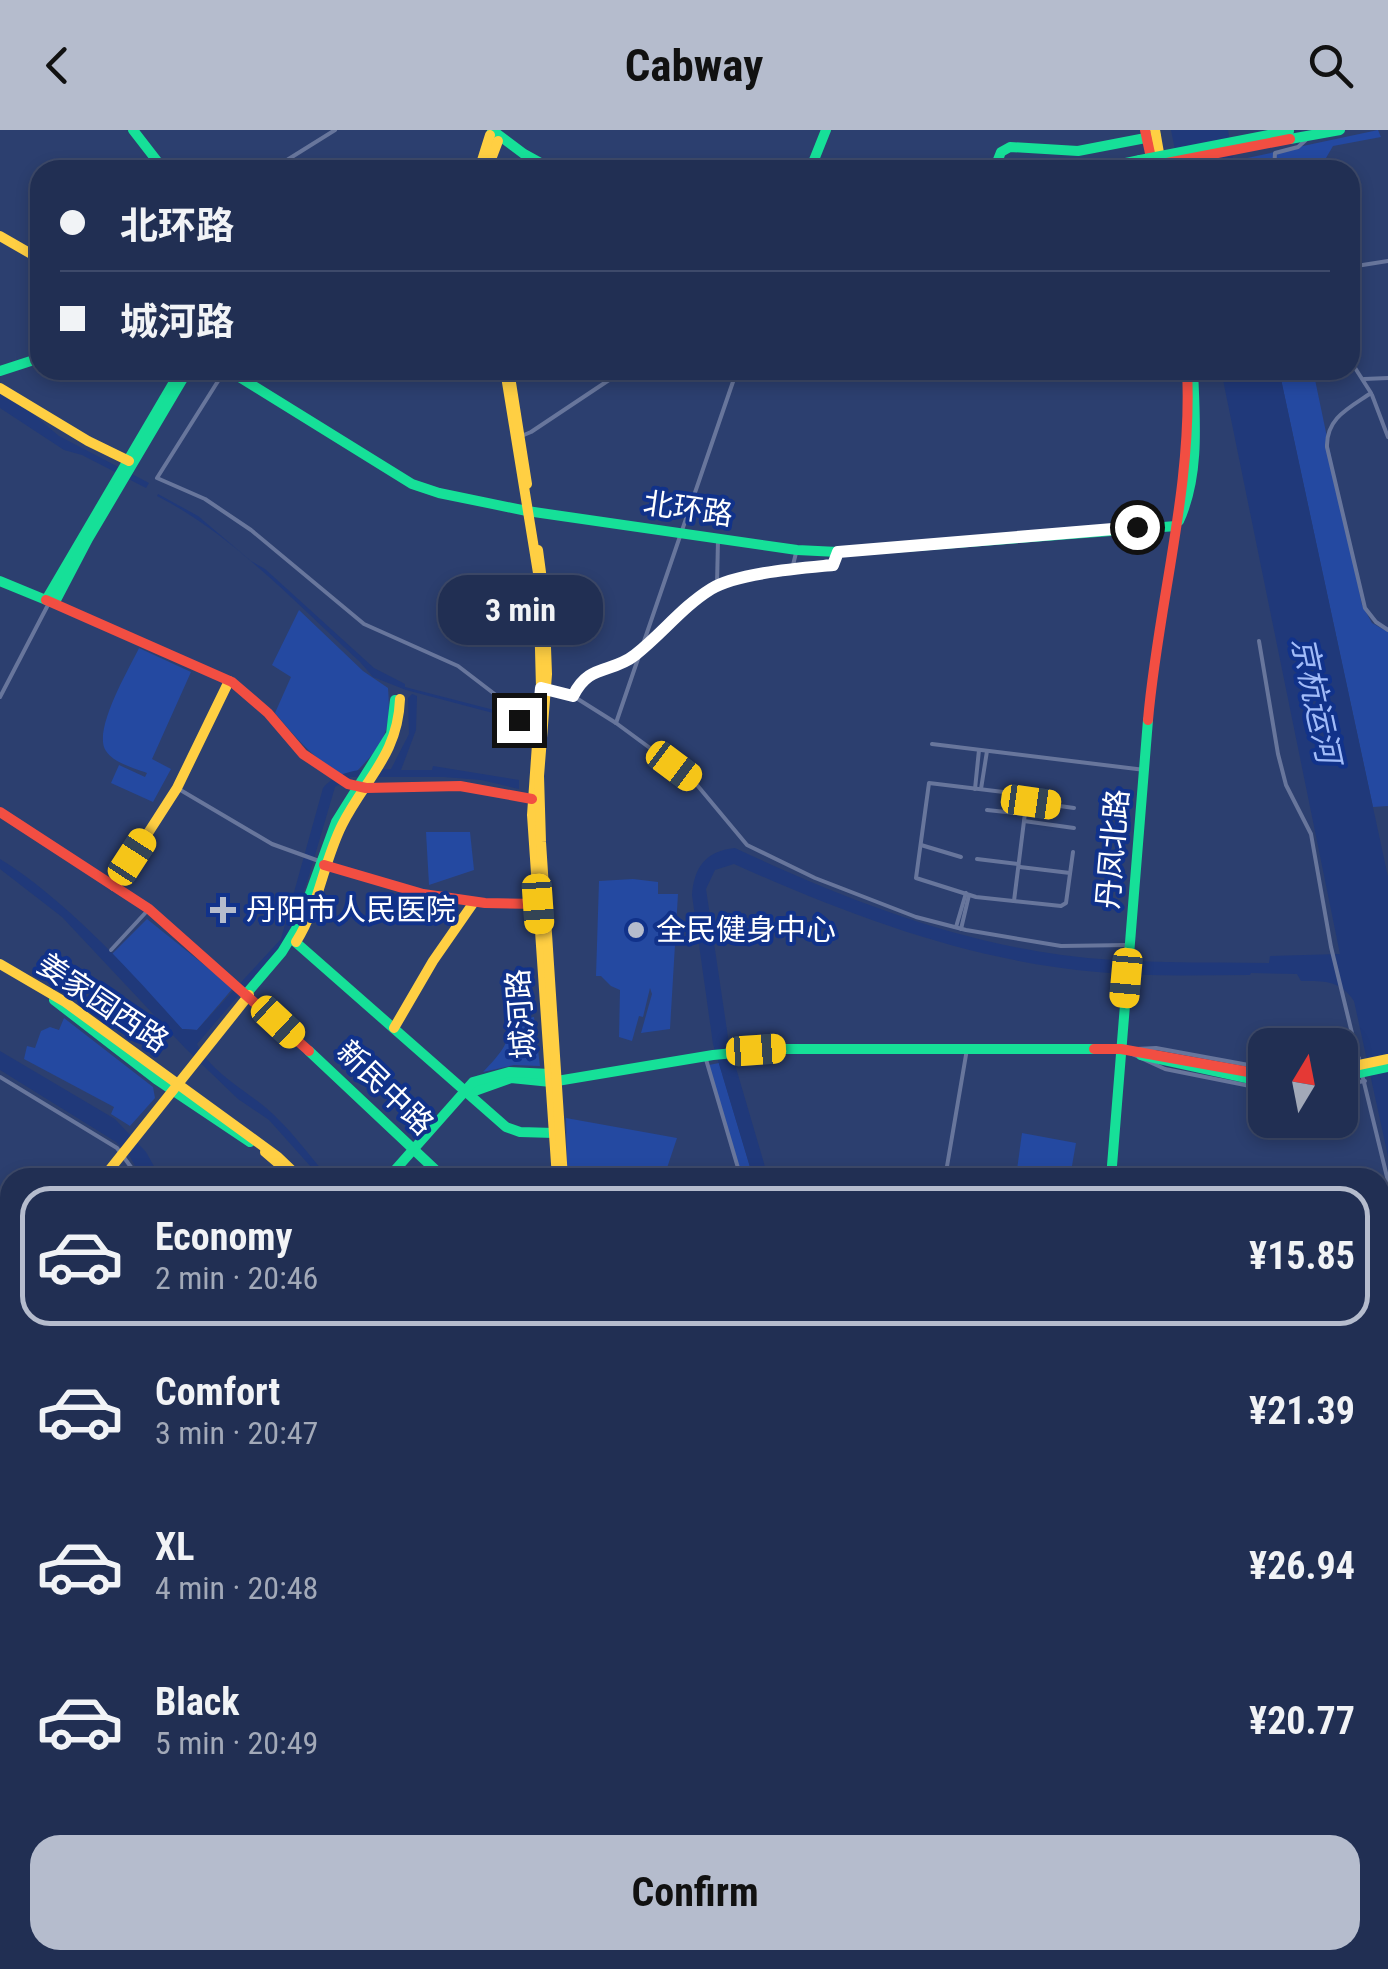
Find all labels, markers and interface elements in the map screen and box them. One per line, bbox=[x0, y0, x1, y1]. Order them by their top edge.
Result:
icon: back bbox=[30, 38, 85, 93]
icon: search bbox=[1303, 38, 1358, 93]
text: Cabway bbox=[625, 39, 763, 92]
text: 北环路 bbox=[120, 204, 234, 248]
text: 城河路 bbox=[120, 300, 234, 344]
street label: 北环路 bbox=[641, 485, 735, 532]
route start bbox=[1115, 505, 1160, 550]
callout: 3 min bbox=[436, 575, 602, 645]
text: 3 min bbox=[485, 591, 556, 629]
water label: 京杭运河 bbox=[1284, 633, 1349, 772]
route end bbox=[497, 698, 542, 743]
car bbox=[641, 736, 707, 796]
car bbox=[999, 783, 1063, 821]
street label: 丹凤北路 bbox=[1090, 788, 1135, 910]
car bbox=[103, 824, 161, 890]
car bbox=[521, 873, 555, 935]
place label: 丹阳市人民医院 bbox=[246, 892, 456, 927]
marker: 丹阳市人民医院 bbox=[210, 897, 236, 923]
place label: 全民健身中心 bbox=[656, 912, 836, 947]
marker: 全民健身中心 bbox=[625, 919, 647, 941]
street label: 姜家园西路 bbox=[31, 946, 175, 1059]
car bbox=[1108, 947, 1144, 1009]
street label: 城河路 bbox=[500, 968, 541, 1060]
car bbox=[246, 991, 310, 1053]
north arrow bbox=[1248, 1028, 1358, 1138]
map controls bbox=[1248, 1028, 1358, 1138]
street label: 新民中路 bbox=[330, 1033, 441, 1142]
car bbox=[725, 1033, 787, 1067]
icon: car bbox=[35, 1211, 125, 1301]
text: Economy bbox=[155, 1215, 292, 1259]
text: ¥15.85 bbox=[1249, 1234, 1355, 1278]
text: 2 min · 20:46 bbox=[155, 1259, 318, 1297]
icon: car bbox=[35, 1366, 125, 1456]
text: Comfort bbox=[155, 1370, 280, 1414]
text: ¥21.39 bbox=[1249, 1389, 1355, 1433]
text: 3 min · 20:47 bbox=[155, 1414, 318, 1452]
icon: car bbox=[35, 1521, 125, 1611]
text: XL bbox=[155, 1525, 194, 1569]
text: ¥26.94 bbox=[1249, 1544, 1355, 1588]
text: 4 min · 20:48 bbox=[155, 1569, 318, 1607]
icon: car bbox=[35, 1676, 125, 1766]
text: Black bbox=[155, 1680, 239, 1724]
text: ¥20.77 bbox=[1249, 1699, 1355, 1743]
text: 5 min · 20:49 bbox=[155, 1724, 318, 1762]
button: Confirm bbox=[30, 1835, 1360, 1950]

